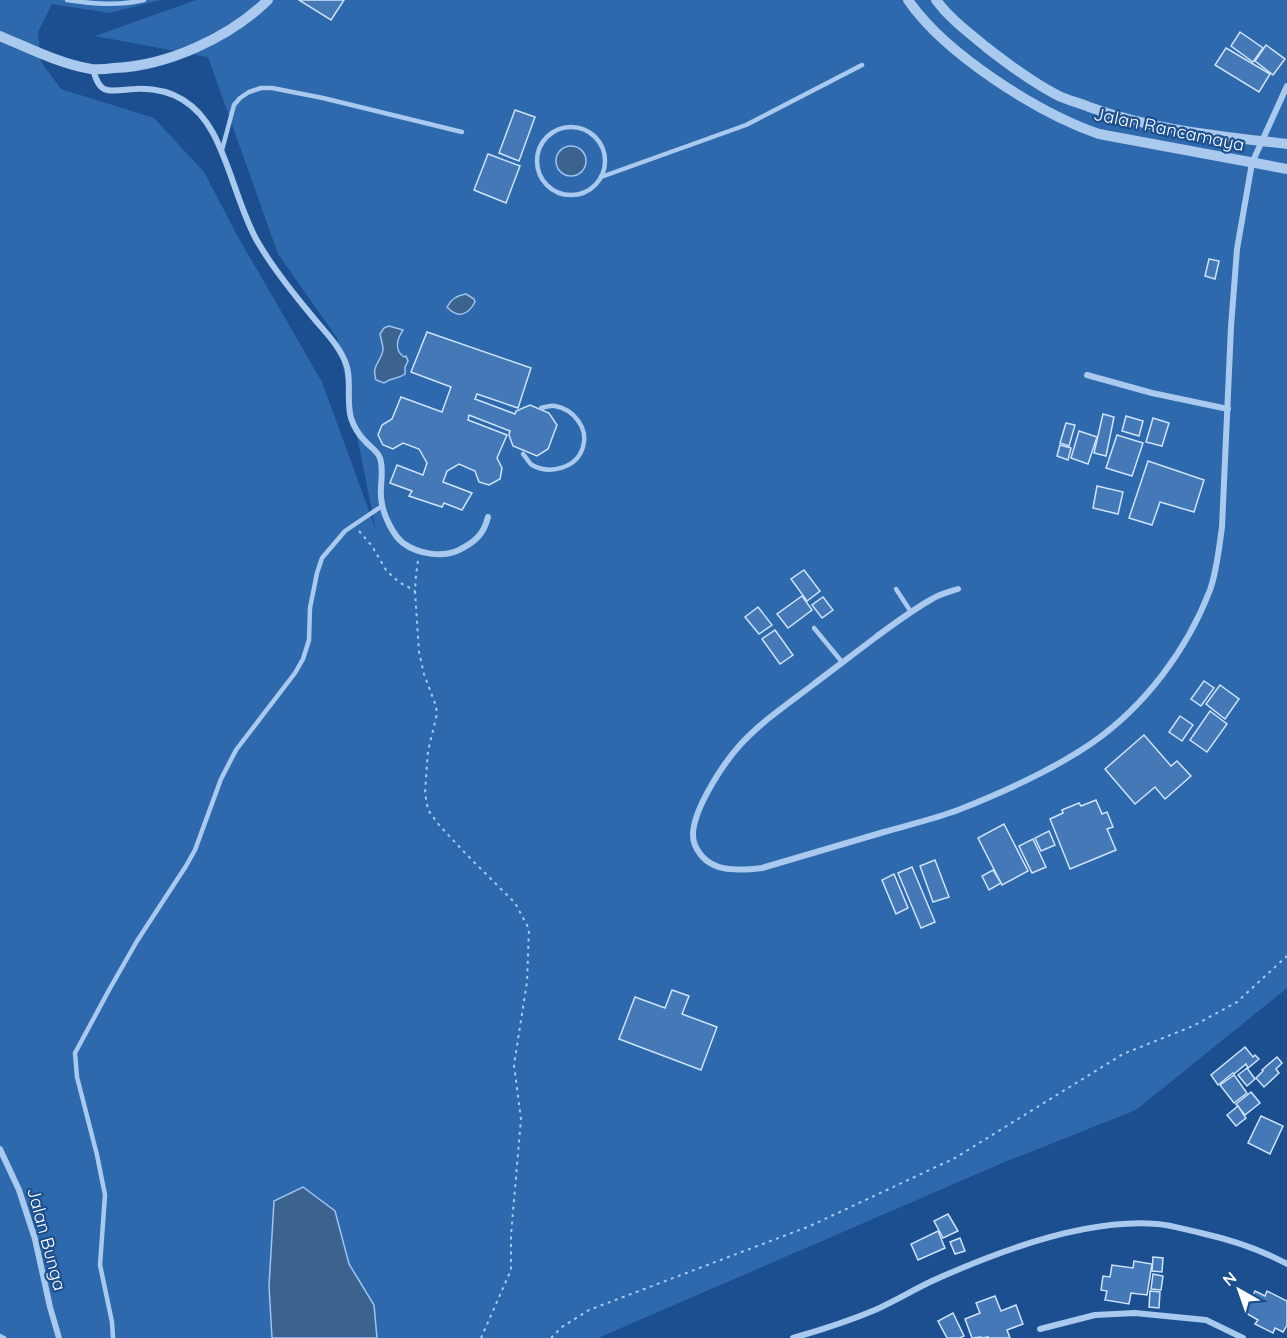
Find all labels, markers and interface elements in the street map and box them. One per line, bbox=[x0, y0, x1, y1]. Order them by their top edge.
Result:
street label: Jalan Rancamaya bbox=[1091, 102, 1247, 156]
street label: Jalan Bunga bbox=[22, 1185, 72, 1293]
north arrow bbox=[1209, 1260, 1269, 1320]
text: N bbox=[1218, 1267, 1240, 1290]

